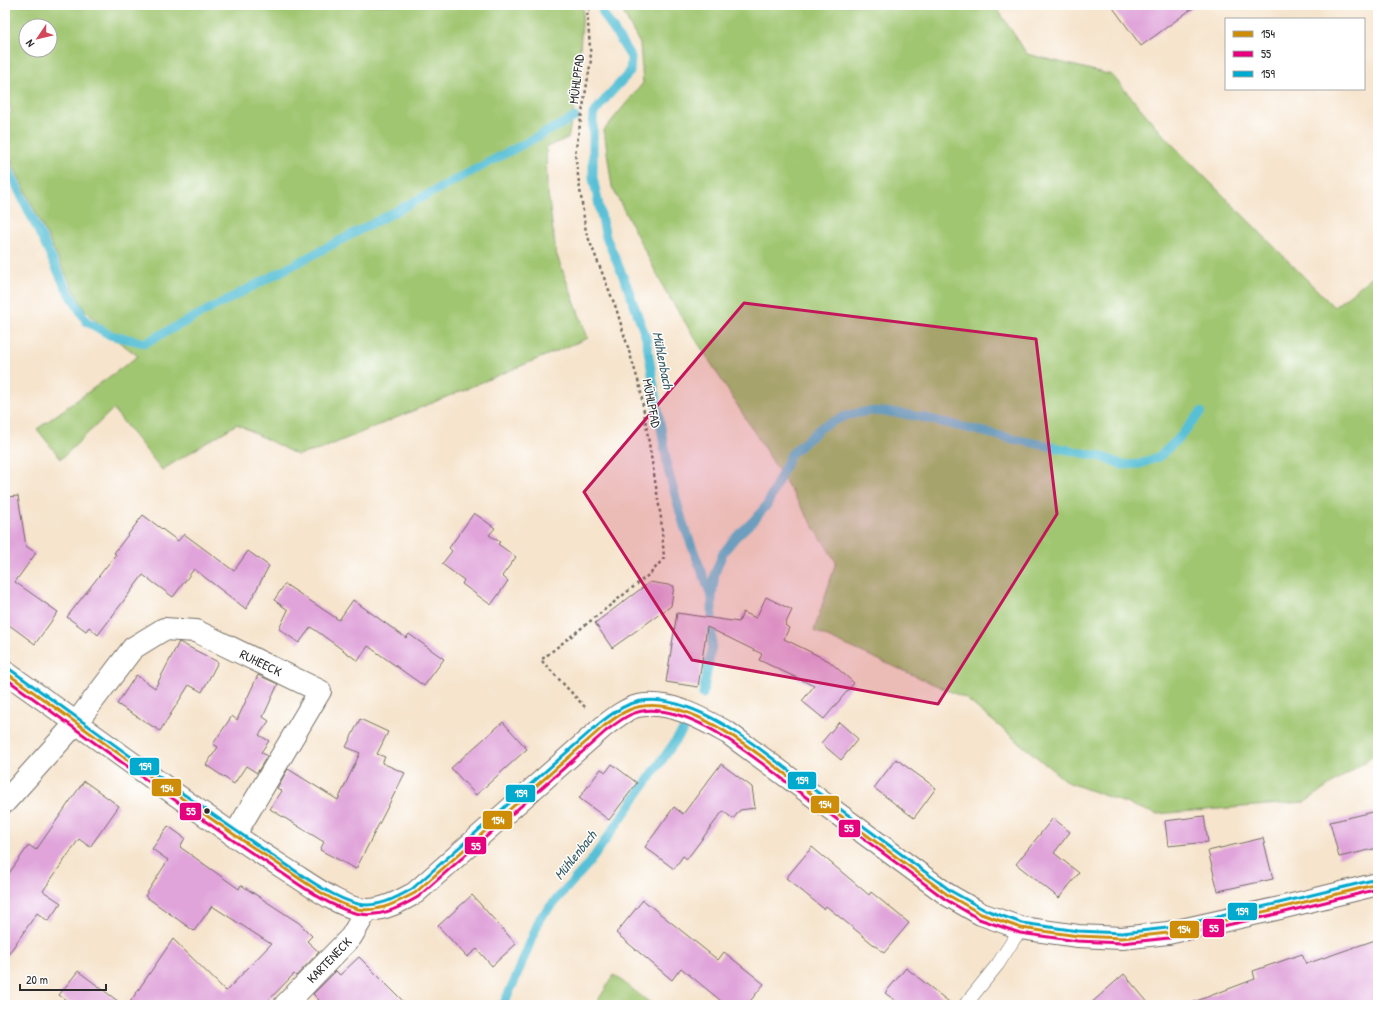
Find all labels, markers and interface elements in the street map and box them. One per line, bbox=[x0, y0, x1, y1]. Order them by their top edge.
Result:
north arrow bbox=[18, 18, 58, 58]
legend bbox=[1225, 18, 1365, 90]
text: 154 bbox=[1261, 25, 1275, 42]
text: N bbox=[22, 37, 37, 50]
text: 55 bbox=[1261, 45, 1271, 62]
street label: MÜHLPFAD bbox=[564, 53, 588, 105]
text: 159 bbox=[1261, 65, 1275, 82]
water label: Mühlenbach bbox=[649, 330, 679, 391]
street label: MÜHLPFAD bbox=[638, 377, 666, 430]
street label: RUHEECK bbox=[237, 645, 285, 680]
line badge: 159 bbox=[129, 757, 160, 776]
text: 159 bbox=[139, 759, 151, 773]
line badge: 159 bbox=[787, 771, 817, 790]
text: 159 bbox=[796, 773, 808, 787]
line badge: 154 bbox=[151, 778, 182, 797]
text: 154 bbox=[161, 781, 173, 795]
line badge: 159 bbox=[505, 784, 536, 803]
text: 159 bbox=[515, 786, 527, 800]
line badge: 154 bbox=[810, 795, 840, 814]
text: 154 bbox=[819, 797, 831, 811]
line badge: 55 bbox=[179, 802, 202, 821]
text: 55 bbox=[186, 804, 196, 818]
unlabelled marker bbox=[202, 806, 212, 816]
line badge: 154 bbox=[482, 810, 513, 830]
text: 154 bbox=[492, 813, 504, 827]
line badge: 55 bbox=[838, 819, 861, 838]
text: 55 bbox=[844, 821, 854, 835]
water label: Mühlenbach bbox=[549, 825, 601, 883]
line badge: 55 bbox=[464, 836, 487, 855]
text: 55 bbox=[471, 839, 481, 853]
line badge: 159 bbox=[1227, 902, 1258, 921]
text: 159 bbox=[1236, 904, 1248, 918]
line badge: 55 bbox=[1202, 918, 1225, 938]
line badge: 154 bbox=[1169, 920, 1200, 939]
text: 55 bbox=[1209, 921, 1219, 935]
text: 154 bbox=[1178, 922, 1190, 936]
street label: KARTENECK bbox=[302, 933, 356, 987]
scale bar bbox=[20, 966, 106, 992]
text: 20 m bbox=[26, 971, 48, 988]

